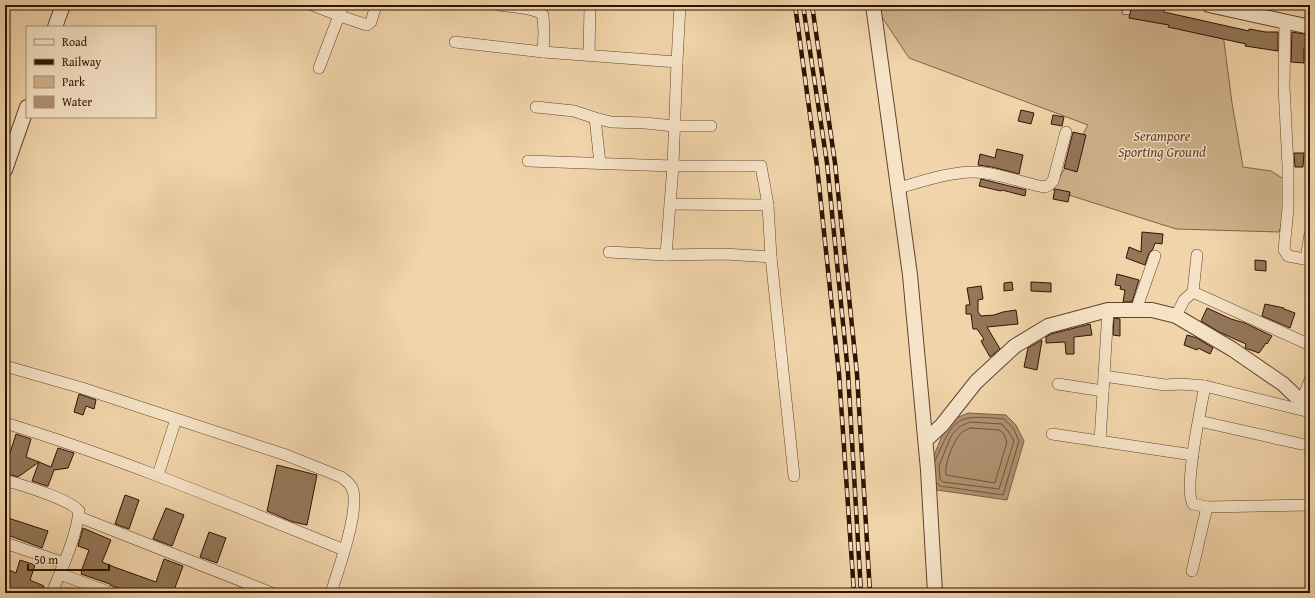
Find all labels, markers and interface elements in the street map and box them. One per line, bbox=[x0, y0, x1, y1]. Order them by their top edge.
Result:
legend bbox=[26, 26, 156, 118]
text: Road bbox=[62, 33, 88, 50]
text: Railway bbox=[62, 53, 101, 70]
text: Park bbox=[62, 73, 86, 90]
text: Water bbox=[62, 93, 92, 110]
park label: Serampore Sporting Ground bbox=[1118, 126, 1206, 162]
scale bar bbox=[28, 546, 109, 572]
text: 50 m bbox=[34, 551, 58, 568]

